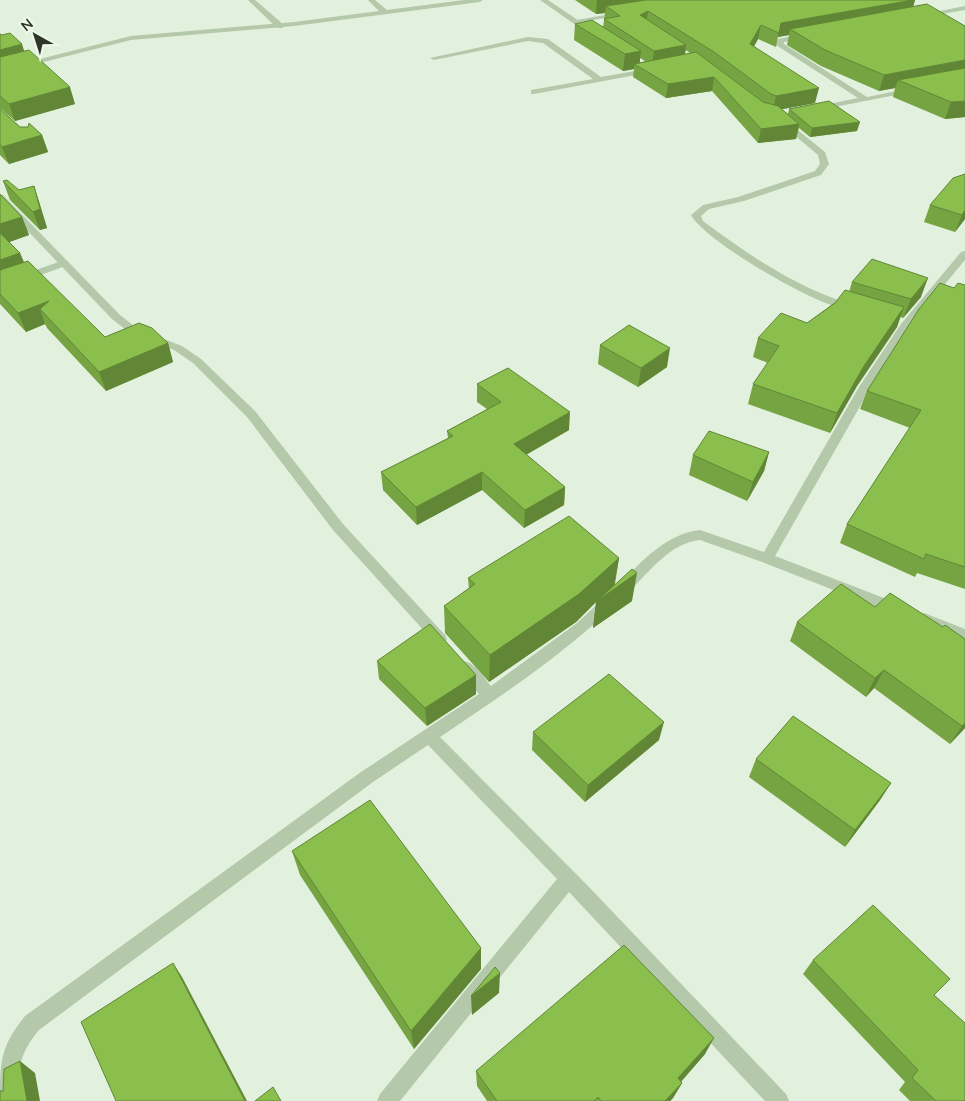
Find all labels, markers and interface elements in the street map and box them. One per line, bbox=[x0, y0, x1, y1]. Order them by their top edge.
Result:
north arrow bbox=[10, 10, 60, 60]
text: N bbox=[17, 15, 37, 36]

